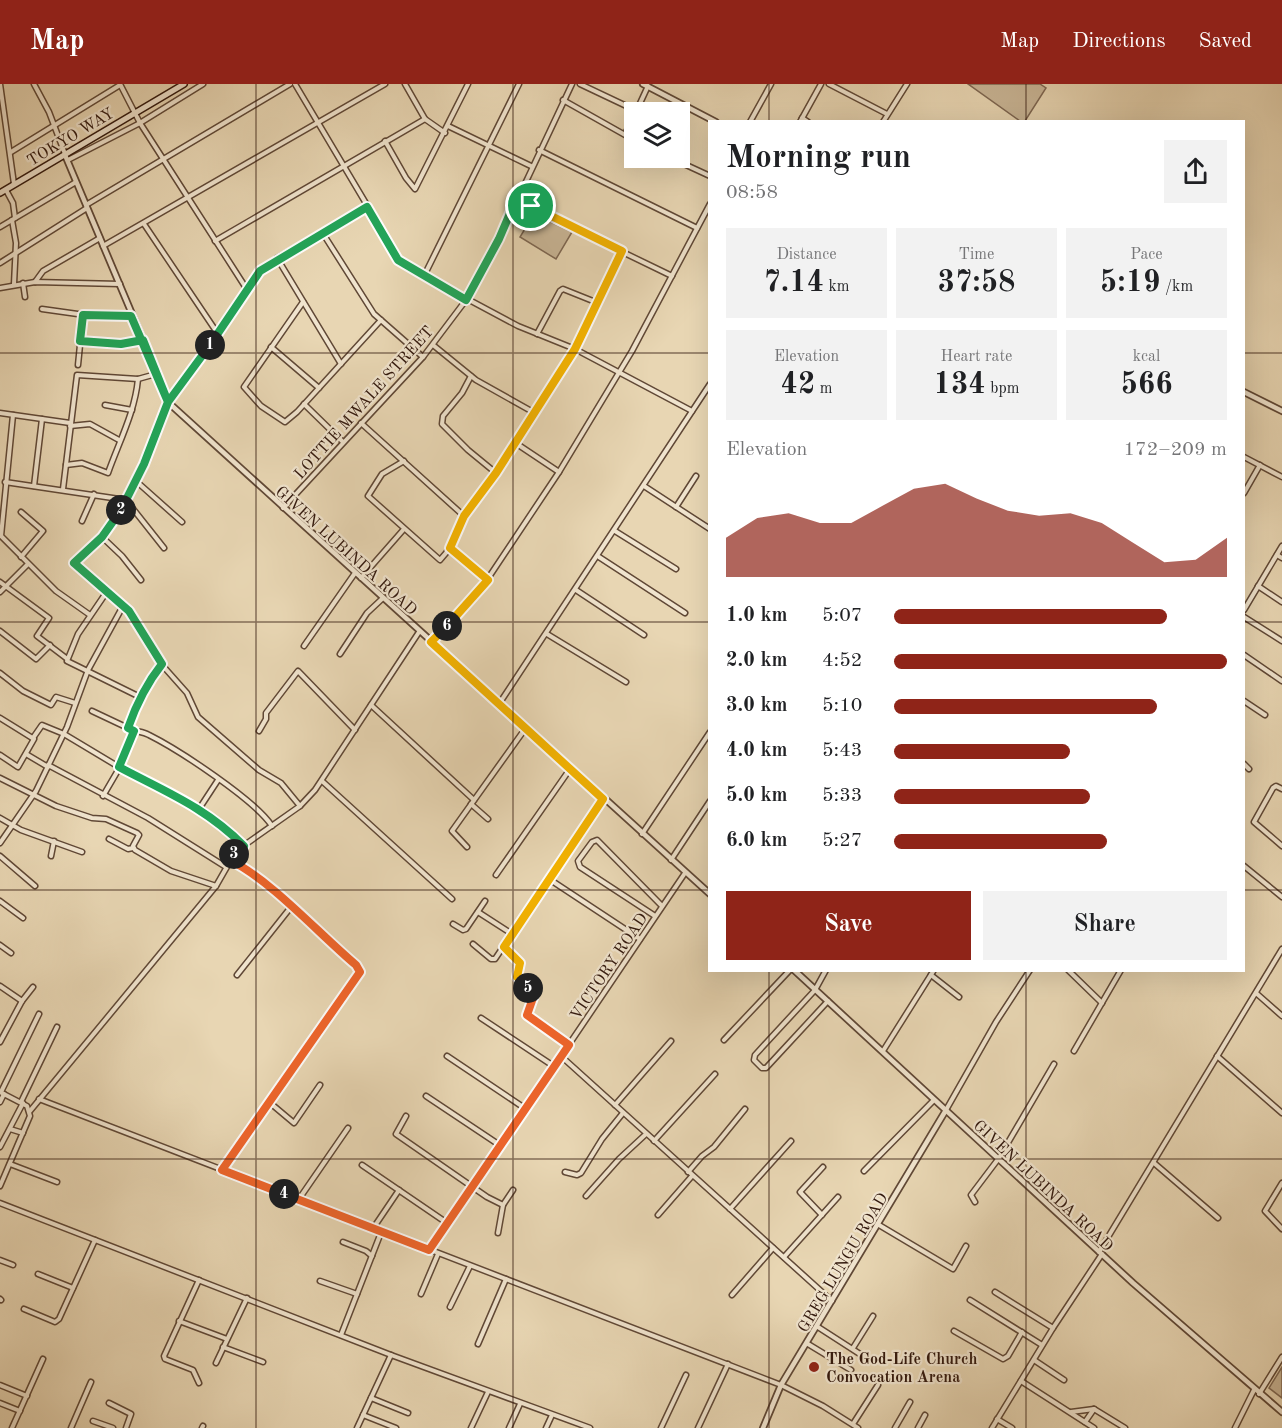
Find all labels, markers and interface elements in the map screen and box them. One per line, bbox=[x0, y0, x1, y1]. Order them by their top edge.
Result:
text: Map bbox=[30, 28, 84, 56]
text: Map bbox=[1000, 31, 1039, 52]
text: Directions bbox=[1072, 31, 1166, 52]
text: Saved bbox=[1199, 31, 1252, 52]
map controls bbox=[624, 102, 690, 168]
button: layers bbox=[624, 102, 690, 168]
street label: TOKYO WAY bbox=[25, 105, 117, 170]
button: share bbox=[1164, 140, 1227, 203]
text: Morning run bbox=[726, 142, 911, 175]
pin bbox=[505, 180, 556, 231]
text: 08:58 bbox=[726, 183, 778, 203]
icon: arrive bbox=[514, 189, 547, 222]
text: Distance bbox=[776, 247, 837, 263]
text: Time bbox=[959, 247, 994, 263]
text: Pace bbox=[1130, 247, 1163, 263]
text: 7.14 bbox=[763, 268, 824, 298]
text: 37:58 bbox=[938, 268, 1016, 298]
text: 5:19 bbox=[1100, 268, 1160, 298]
text: km bbox=[824, 279, 850, 295]
text: /km bbox=[1160, 279, 1193, 295]
street label: LOTTIE MWALE STREET bbox=[292, 324, 437, 483]
pin: 1 bbox=[195, 330, 225, 360]
text: 1 bbox=[205, 337, 215, 353]
text: Elevation bbox=[774, 349, 839, 365]
text: Heart rate bbox=[941, 349, 1012, 365]
text: kcal bbox=[1133, 349, 1160, 365]
text: 42 bbox=[781, 370, 815, 400]
text: 134 bbox=[934, 370, 986, 400]
text: 566 bbox=[1120, 370, 1173, 400]
text: m bbox=[815, 381, 833, 397]
text: bpm bbox=[986, 381, 1019, 397]
text: Elevation bbox=[726, 440, 807, 460]
text: 172–209 m bbox=[1124, 440, 1227, 460]
street label: GIVEN LUBINDA ROAD bbox=[272, 484, 420, 619]
pin: 2 bbox=[106, 495, 136, 525]
text: 2 bbox=[116, 502, 126, 518]
text: 1.0 km bbox=[726, 606, 788, 626]
text: 5:07 bbox=[822, 606, 862, 626]
pin: 6 bbox=[432, 611, 462, 641]
text: 6 bbox=[442, 618, 452, 634]
text: 2.0 km bbox=[726, 651, 788, 671]
text: 4:52 bbox=[822, 651, 862, 671]
text: 3.0 km bbox=[726, 696, 788, 716]
text: 5:10 bbox=[822, 696, 862, 716]
text: 4.0 km bbox=[726, 741, 788, 761]
text: 5:43 bbox=[822, 741, 862, 761]
text: 5.0 km bbox=[726, 786, 788, 806]
text: 5:33 bbox=[822, 786, 862, 806]
text: 6.0 km bbox=[726, 831, 788, 851]
text: 5:27 bbox=[822, 831, 862, 851]
pin: 3 bbox=[219, 839, 249, 869]
text: 3 bbox=[229, 846, 239, 862]
button: Save bbox=[726, 891, 971, 960]
button: Share bbox=[983, 891, 1227, 960]
street label: VICTORY ROAD bbox=[568, 911, 651, 1024]
pin: 5 bbox=[513, 973, 543, 1003]
text: 5 bbox=[523, 980, 533, 996]
street label: GIVEN LUBINDA ROAD bbox=[970, 1118, 1116, 1255]
pin: 4 bbox=[269, 1179, 299, 1209]
text: 4 bbox=[279, 1186, 289, 1202]
street label: GREG LUNGU ROAD bbox=[796, 1191, 892, 1335]
place label: The God-Life Church Convocation Arena bbox=[826, 1352, 977, 1386]
marker: The God-Life Church Convocation Arena bbox=[807, 1360, 821, 1374]

